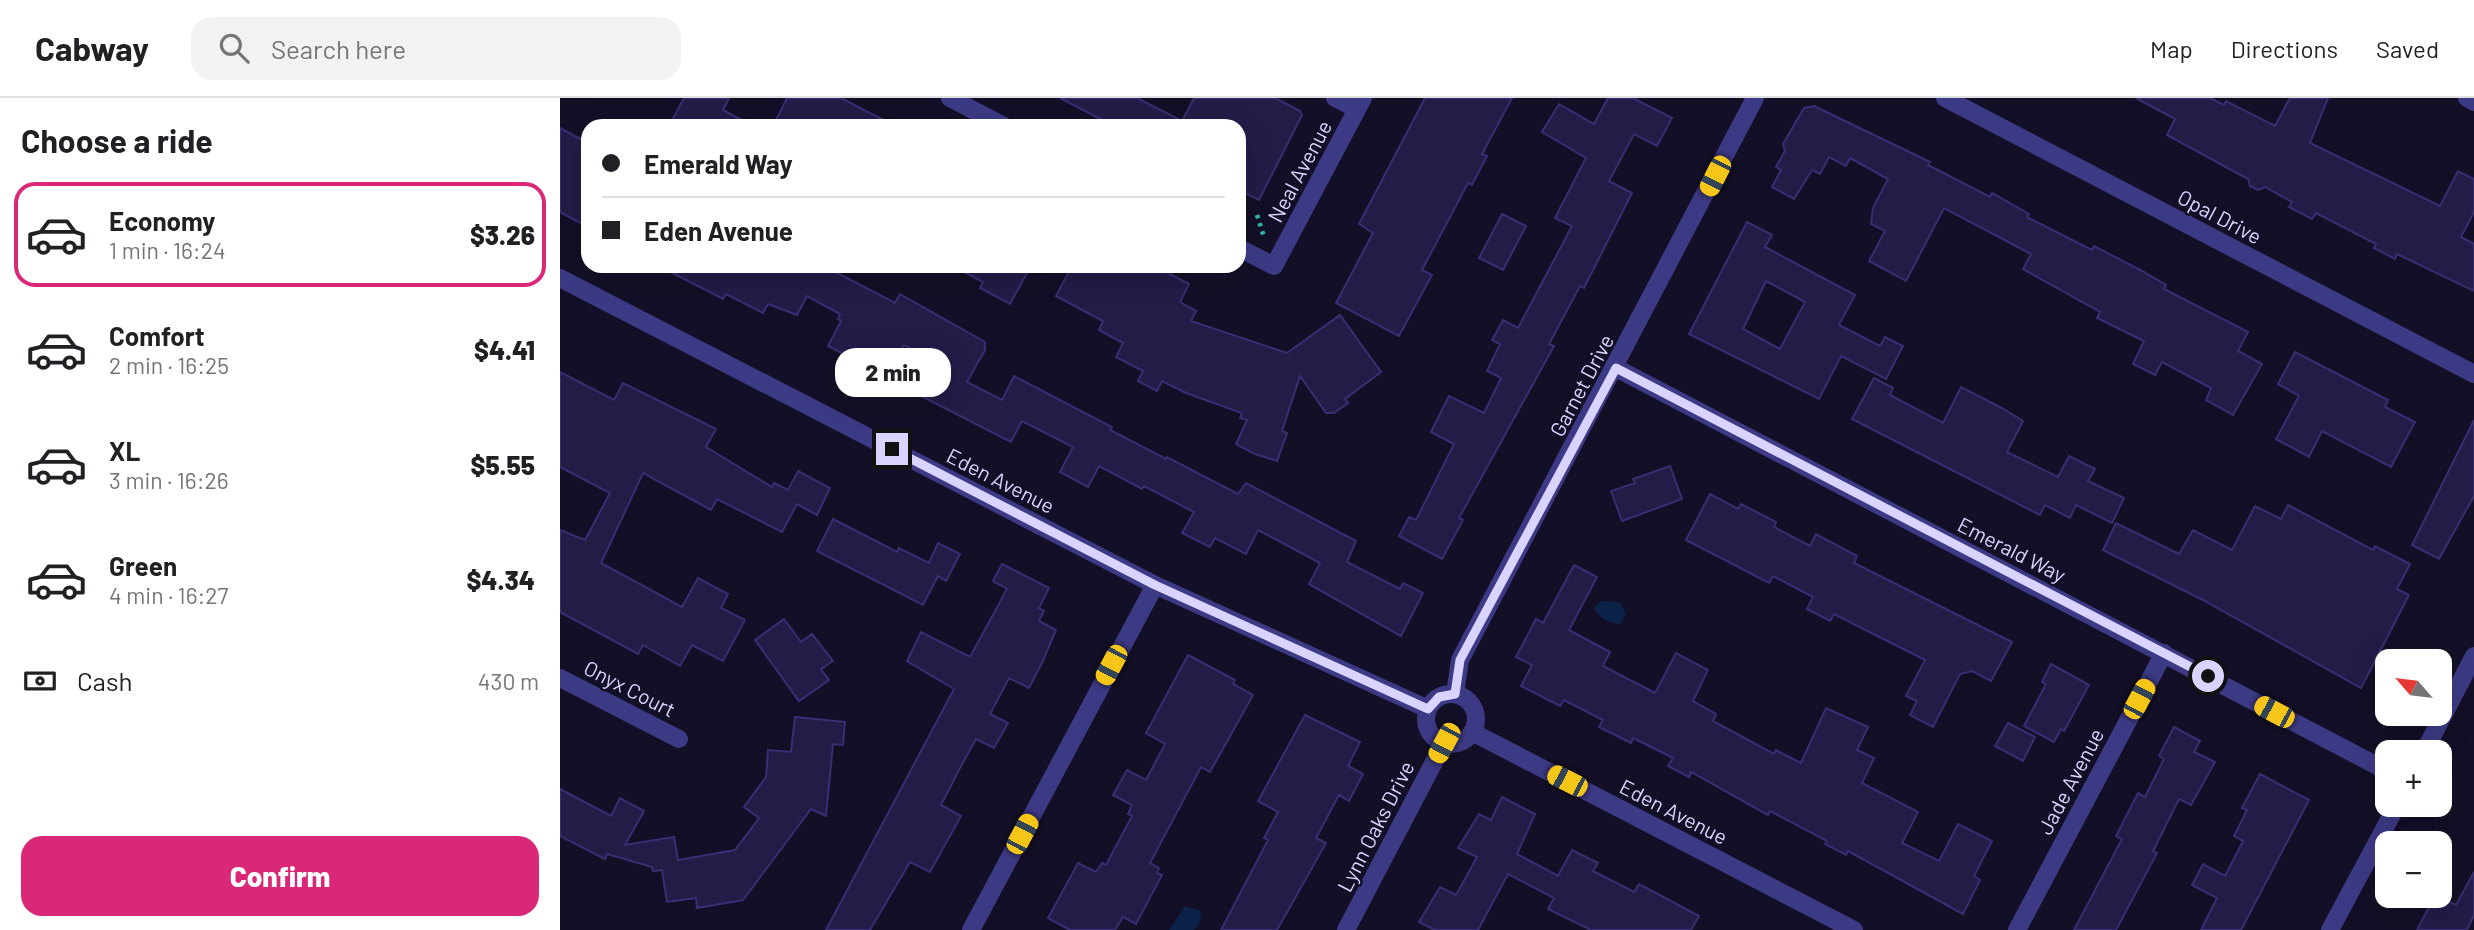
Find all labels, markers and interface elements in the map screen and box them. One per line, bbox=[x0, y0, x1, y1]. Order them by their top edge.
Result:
search box bbox=[191, 17, 681, 80]
text: Cabway bbox=[35, 28, 149, 68]
icon: search bbox=[215, 29, 253, 67]
text: Search here bbox=[271, 33, 406, 64]
text: Map bbox=[2150, 34, 2193, 63]
text: Directions bbox=[2231, 34, 2338, 63]
text: Saved bbox=[2376, 34, 2439, 63]
street label: Neal Avenue bbox=[1262, 116, 1336, 226]
text: Choose a ride bbox=[21, 121, 213, 159]
text: Emerald Way bbox=[644, 148, 793, 179]
car bbox=[1697, 153, 1734, 199]
street label: Opal Drive bbox=[2174, 184, 2266, 248]
icon: car bbox=[25, 203, 88, 266]
text: Economy bbox=[109, 205, 215, 236]
text: Eden Avenue bbox=[644, 215, 793, 246]
text: $3.26 bbox=[470, 219, 535, 250]
text: 1 min · 16:24 bbox=[109, 236, 226, 264]
icon: car bbox=[25, 318, 88, 381]
text: Comfort bbox=[109, 320, 205, 351]
street label: Garnet Drive bbox=[1544, 330, 1618, 440]
text: $4.41 bbox=[474, 334, 535, 365]
callout: 2 min bbox=[834, 348, 950, 396]
text: 2 min · 16:25 bbox=[109, 351, 229, 379]
text: 2 min bbox=[865, 358, 921, 386]
icon: car bbox=[25, 433, 88, 496]
route end bbox=[876, 433, 908, 465]
text: XL bbox=[109, 435, 140, 466]
street label: Eden Avenue bbox=[943, 442, 1059, 518]
text: $5.55 bbox=[470, 449, 535, 480]
text: 3 min · 16:26 bbox=[109, 466, 229, 494]
street label: Emerald Way bbox=[1954, 511, 2070, 587]
icon: car bbox=[25, 548, 88, 611]
text: Green bbox=[109, 550, 177, 581]
text: $4.34 bbox=[466, 564, 535, 595]
text: 4 min · 16:27 bbox=[109, 581, 229, 609]
car bbox=[1092, 642, 1131, 688]
north arrow bbox=[2375, 649, 2452, 726]
map controls bbox=[2375, 649, 2452, 908]
street label: Onyx Court bbox=[580, 654, 680, 722]
route start bbox=[2192, 660, 2224, 692]
icon: cash bbox=[21, 662, 59, 700]
text: Cash bbox=[77, 665, 132, 696]
text: 430 m bbox=[478, 667, 539, 695]
car bbox=[2120, 676, 2159, 722]
car bbox=[2251, 693, 2298, 731]
car bbox=[1425, 720, 1464, 766]
street label: Jade Avenue bbox=[2032, 724, 2108, 838]
button: + bbox=[2375, 740, 2452, 817]
street label: Lynn Oaks Drive bbox=[1331, 756, 1419, 896]
car bbox=[1544, 762, 1591, 800]
street label: Eden Avenue bbox=[1616, 773, 1732, 849]
car bbox=[1003, 811, 1042, 857]
button: − bbox=[2375, 831, 2452, 908]
button: Confirm bbox=[21, 836, 539, 916]

